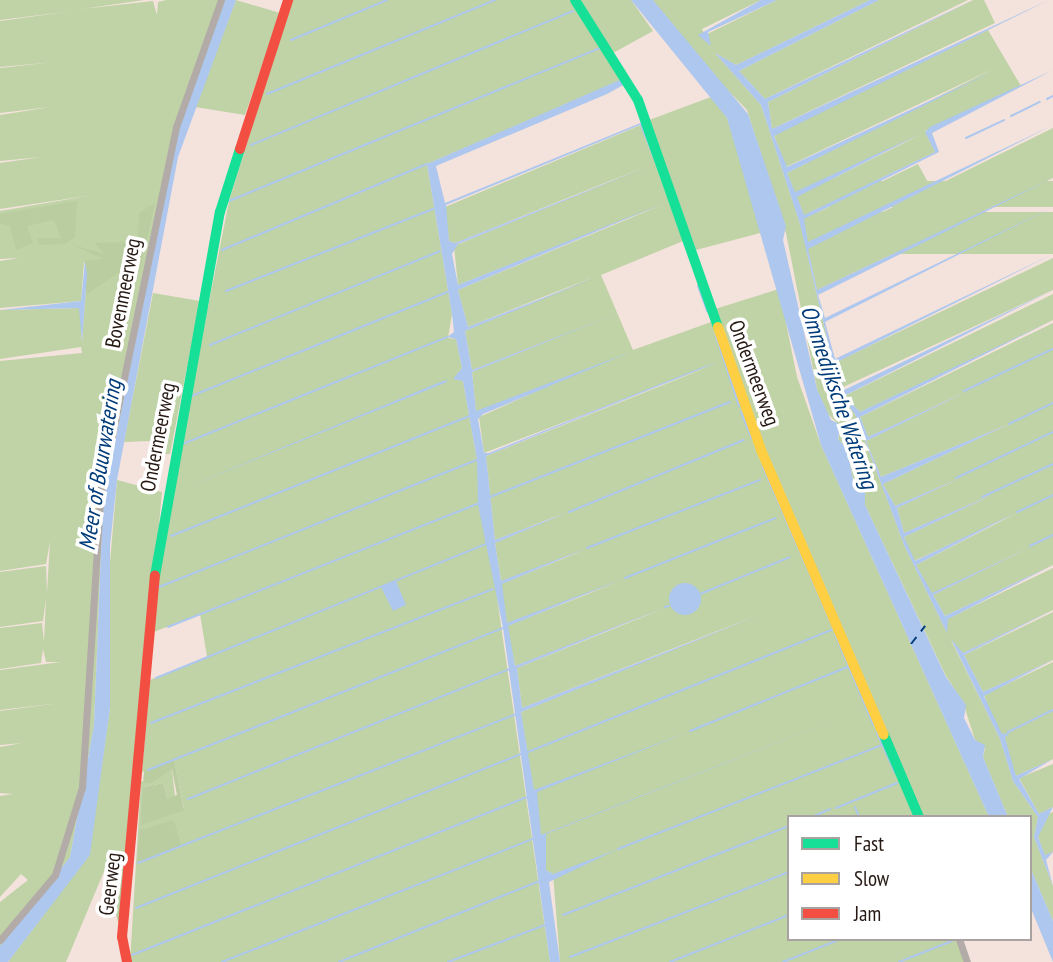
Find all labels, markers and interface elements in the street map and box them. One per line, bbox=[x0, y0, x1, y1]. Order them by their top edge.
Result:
street label: Bovenmeerweg bbox=[100, 236, 146, 350]
water label: Ommedijksche Watering bbox=[795, 302, 883, 492]
street label: Ondermeerweg bbox=[723, 317, 785, 429]
water label: Meer of Buurwatering bbox=[73, 378, 127, 552]
street label: Ondermeerweg bbox=[135, 380, 181, 494]
legend bbox=[787, 815, 1032, 941]
text: Fast bbox=[854, 830, 884, 857]
street label: Geerweg bbox=[94, 851, 126, 917]
text: Slow bbox=[854, 865, 889, 892]
text: Jam bbox=[854, 900, 881, 927]

